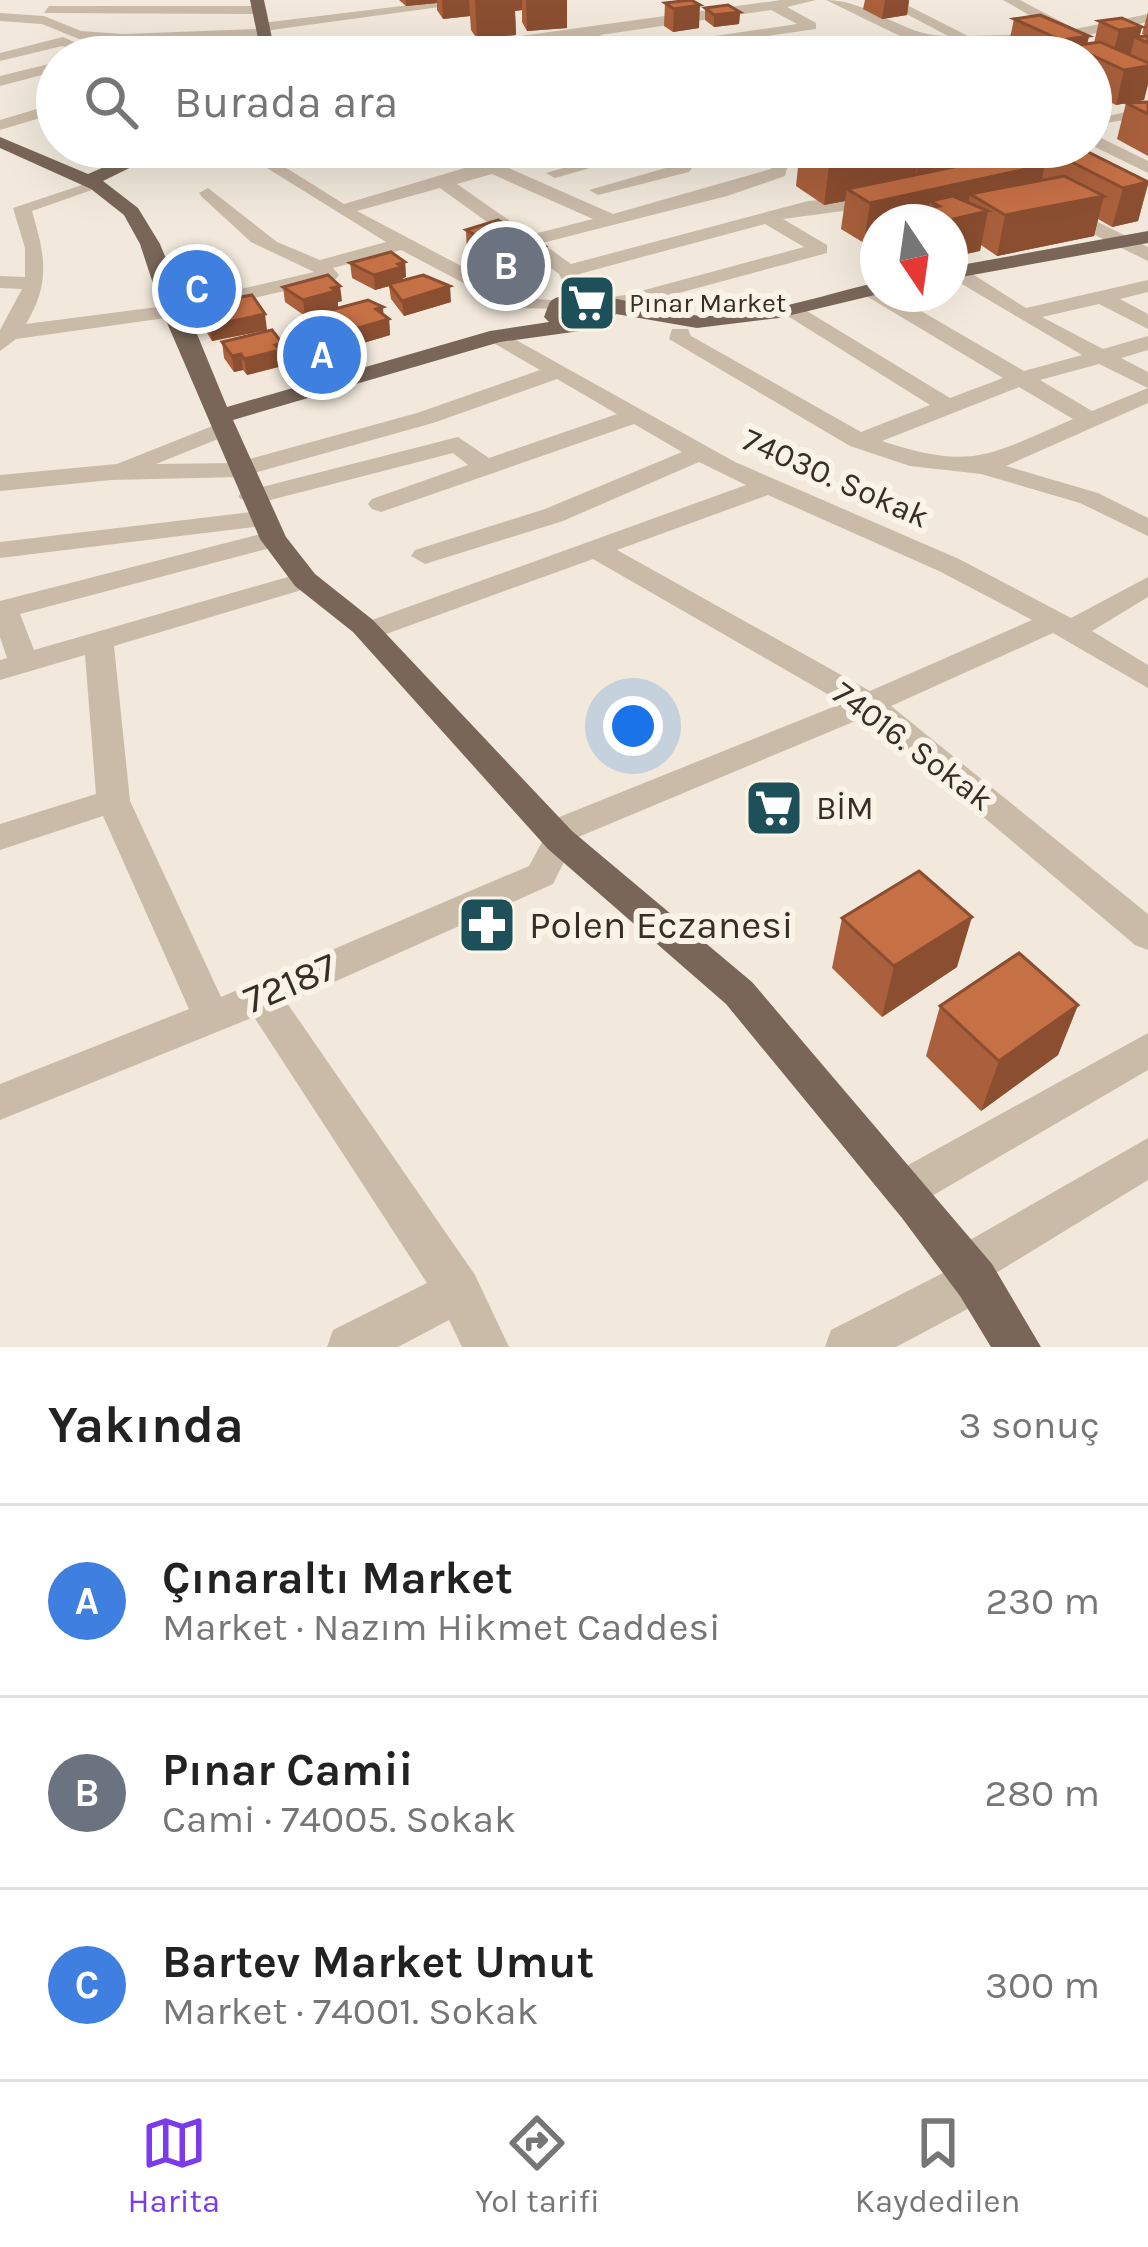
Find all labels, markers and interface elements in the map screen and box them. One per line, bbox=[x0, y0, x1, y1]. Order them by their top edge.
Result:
search box bbox=[36, 36, 1112, 168]
icon: search bbox=[78, 69, 144, 135]
text: Burada ara bbox=[174, 76, 398, 128]
north arrow bbox=[860, 204, 968, 312]
pin: B bbox=[467, 221, 545, 311]
pin: C bbox=[158, 244, 236, 334]
supermarket icon: Pınar Market bbox=[556, 272, 618, 334]
place label: Pınar Market bbox=[629, 287, 786, 319]
pin: A bbox=[283, 310, 361, 400]
street label: 74030. Sokak bbox=[737, 420, 935, 536]
street label: 74016. Sokak bbox=[826, 674, 1000, 818]
your location bbox=[603, 696, 663, 756]
supermarket icon: BİM bbox=[743, 777, 805, 839]
place label: BİM bbox=[816, 789, 874, 827]
pharmacy icon: Polen Eczanesi bbox=[456, 894, 518, 956]
place label: Polen Eczanesi bbox=[529, 902, 793, 948]
street label: 72187 bbox=[237, 943, 343, 1023]
text: Yakında bbox=[48, 1395, 244, 1455]
text: 3 sonuç bbox=[959, 1402, 1100, 1448]
text: Çınaraltı Market bbox=[162, 1552, 513, 1604]
text: A bbox=[75, 1578, 99, 1624]
text: 230 m bbox=[985, 1578, 1100, 1624]
text: Market · Nazım Hikmet Caddesi bbox=[162, 1604, 721, 1650]
text: Pınar Camii bbox=[162, 1744, 413, 1796]
text: B bbox=[74, 1770, 100, 1816]
text: 280 m bbox=[985, 1770, 1100, 1816]
text: Cami · 74005. Sokak bbox=[162, 1796, 516, 1842]
text: Bartev Market Umut bbox=[162, 1936, 594, 1988]
text: C bbox=[75, 1962, 99, 2008]
text: 300 m bbox=[985, 1962, 1100, 2008]
text: Market · 74001. Sokak bbox=[162, 1988, 539, 2034]
tab: Harita bbox=[128, 2110, 220, 2220]
tab: Yol tarifi bbox=[475, 2110, 600, 2220]
tab: Kaydedilen bbox=[855, 2110, 1020, 2220]

